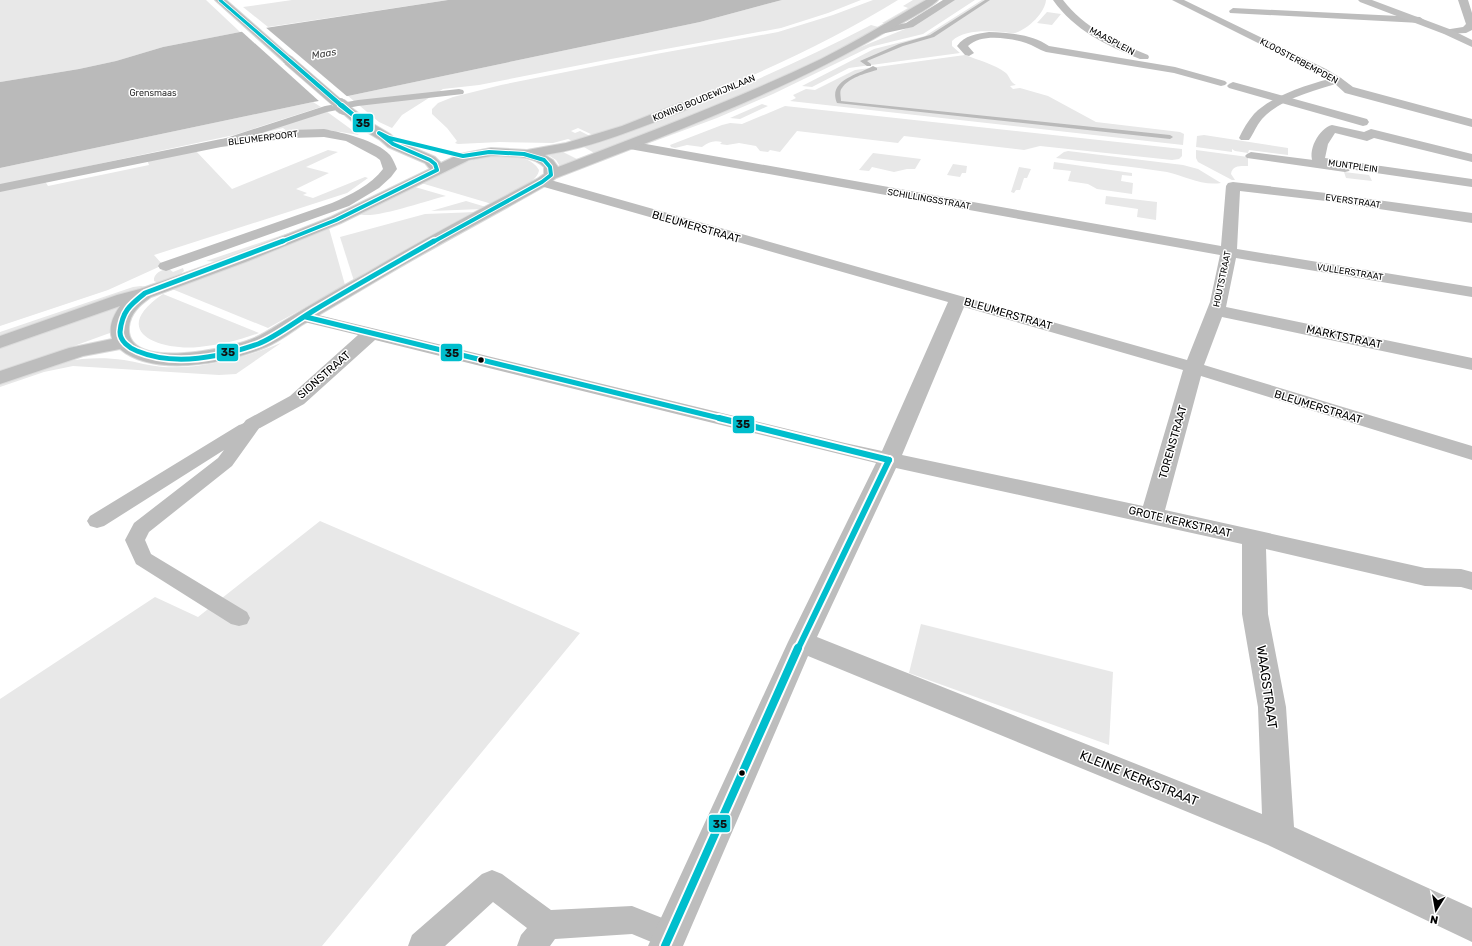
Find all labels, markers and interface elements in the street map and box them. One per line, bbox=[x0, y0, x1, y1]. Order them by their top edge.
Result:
street label: MAASPLEIN bbox=[1088, 25, 1136, 57]
street label: KLOOSTERBEMPDEN bbox=[1258, 36, 1340, 86]
water label: Maas bbox=[311, 46, 337, 62]
street label: KONING BOUDEWIJNLAAN bbox=[651, 73, 757, 123]
park label: Grensmaas bbox=[129, 88, 177, 98]
line badge: 35 bbox=[352, 113, 374, 133]
text: 35 bbox=[356, 117, 370, 130]
street label: BLEUMERPOORT bbox=[227, 129, 299, 147]
street label: MUNTPLEIN bbox=[1328, 158, 1378, 174]
street label: SCHILLINGSSTRAAT bbox=[887, 187, 971, 211]
street label: EVERSTRAAT bbox=[1325, 192, 1381, 210]
street label: BLEUMERSTRAAT bbox=[650, 208, 742, 246]
street label: HOUTSTRAAT bbox=[1211, 250, 1233, 308]
street label: VULLERSTRAAT bbox=[1316, 262, 1384, 282]
street label: BLEUMERSTRAAT bbox=[962, 295, 1054, 333]
street label: MARKTSTRAAT bbox=[1305, 323, 1384, 351]
line badge: 35 bbox=[216, 343, 239, 362]
line badge: 35 bbox=[440, 343, 463, 362]
text: 35 bbox=[221, 346, 235, 359]
text: 35 bbox=[445, 347, 459, 360]
street label: SIONSTRAAT bbox=[295, 348, 353, 401]
unlabelled marker bbox=[476, 355, 486, 365]
street label: BLEUMERSTRAAT bbox=[1273, 387, 1364, 427]
street label: TORENSTRAAT bbox=[1156, 403, 1190, 480]
line badge: 35 bbox=[732, 415, 755, 434]
text: 35 bbox=[736, 418, 750, 431]
street label: GROTE KERKSTRAAT bbox=[1127, 504, 1233, 540]
street label: WAAGSTRAAT bbox=[1254, 644, 1280, 730]
street label: KLEINE KERKSTRAAT bbox=[1078, 747, 1201, 809]
unlabelled marker bbox=[737, 768, 747, 778]
line badge: 35 bbox=[708, 814, 731, 833]
text: 35 bbox=[713, 818, 727, 831]
north arrow bbox=[1416, 890, 1456, 930]
text: N bbox=[1429, 912, 1439, 926]

